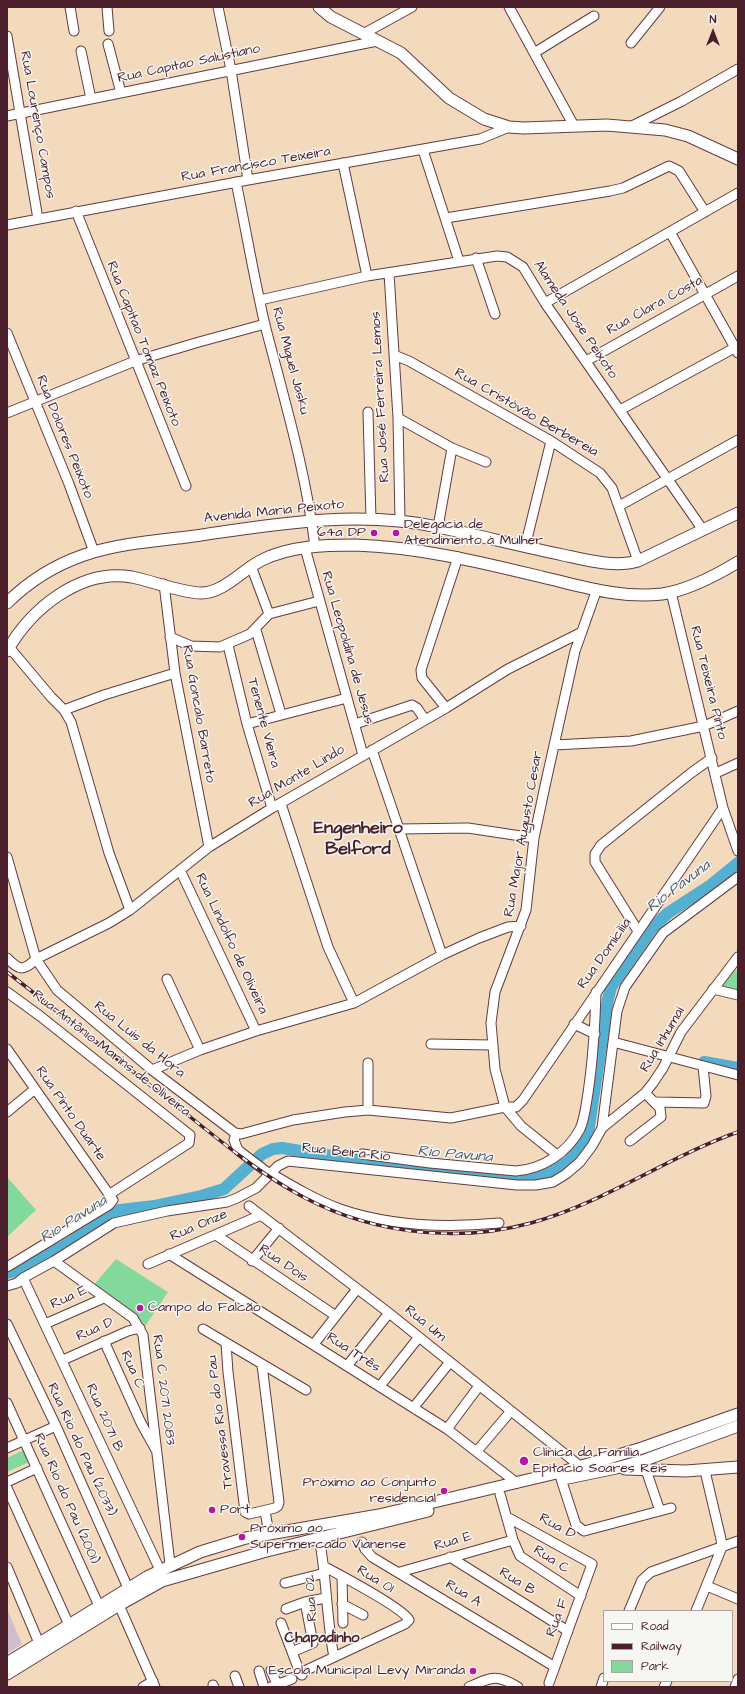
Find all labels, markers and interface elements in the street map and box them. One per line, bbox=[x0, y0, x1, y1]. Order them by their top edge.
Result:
north arrow bbox=[693, 12, 733, 52]
text: N bbox=[710, 12, 716, 27]
street label: Rua Capitao Salustiano bbox=[116, 41, 262, 87]
street label: Rua Lourenço Campos bbox=[16, 50, 58, 200]
street label: Rua Francisco Teixeira bbox=[180, 144, 332, 186]
street label: Alameda Jose Peixoto bbox=[529, 258, 621, 382]
street label: Rua Capitao Tomaz Peixoto bbox=[102, 259, 184, 429]
street label: Rua Clara Costa bbox=[604, 273, 706, 339]
street label: Rua Miguel Jasku bbox=[268, 305, 312, 417]
street label: Rua José Ferreira Lemos bbox=[368, 311, 394, 483]
street label: Rua Cristóvão Berbereia bbox=[451, 365, 601, 461]
street label: Rua Dolores Peixoto bbox=[32, 373, 96, 501]
street label: Avenida Maria Peixoto bbox=[203, 496, 345, 528]
place label: Delegacia de Atendimento à Mulher bbox=[404, 517, 543, 550]
place label: 64a DP bbox=[317, 525, 366, 541]
marker: 64a DP bbox=[369, 528, 379, 538]
marker: Delegacia de Atendimento à Mulher bbox=[391, 528, 401, 538]
street label: Rua Leopoldina de Jesus bbox=[317, 570, 377, 726]
street label: Rua Teixeira Pinto bbox=[686, 624, 730, 742]
street label: Rua Goncalo Barreto bbox=[178, 644, 218, 784]
street label: Tenente Vieira bbox=[243, 676, 283, 770]
street label: Rua Monte Lindo bbox=[246, 742, 348, 812]
street label: Rua Major Augusto Cesar bbox=[501, 750, 547, 918]
district label: Engenheiro Belford bbox=[313, 818, 403, 860]
water label: Rio Pavuna bbox=[644, 857, 714, 917]
street label: Rua Lindolfo de Oliveira bbox=[191, 871, 271, 1017]
street label: Rua Domicilia bbox=[575, 916, 635, 992]
street label: Rua Antônio Marins de Oliveira bbox=[29, 987, 193, 1121]
street label: Rua Luís da Hora bbox=[90, 998, 188, 1082]
street label: Rua Inhumaí bbox=[637, 1004, 689, 1076]
street label: Rua Pinto Duarte bbox=[31, 1064, 109, 1164]
street label: Rua Beira-Rio bbox=[301, 1140, 391, 1166]
water label: Rio Pavuna bbox=[417, 1143, 493, 1167]
water label: Rio Pavuna bbox=[37, 1192, 111, 1248]
street label: Rua Onze bbox=[168, 1206, 230, 1246]
street label: Rua Dois bbox=[255, 1241, 311, 1287]
street label: Rua E bbox=[48, 1283, 90, 1313]
place label: Campo do Falcão bbox=[148, 1300, 261, 1316]
street label: Rua Um bbox=[401, 1302, 449, 1346]
marker: Campo do Falcão bbox=[135, 1303, 145, 1313]
street label: Rua D bbox=[74, 1314, 116, 1346]
street label: Rua Três bbox=[323, 1329, 383, 1377]
street label: Rua C 2071 2083 bbox=[148, 1334, 178, 1446]
street label: Rua C bbox=[116, 1348, 148, 1392]
street label: Travessa Rio do Pau bbox=[204, 1354, 238, 1490]
street label: Rua Rio do Pau (2033) bbox=[43, 1381, 119, 1519]
street label: Rua 2071 B bbox=[82, 1381, 126, 1455]
street label: Rua Rio do Pau (2001) bbox=[30, 1431, 102, 1567]
place label: Clínica da Família Epitacio Soares Reis bbox=[533, 1445, 667, 1478]
marker: Clínica da Família Epitacio Soares Reis bbox=[518, 1455, 530, 1467]
place label: Próximo ao Conjunto residencial bbox=[303, 1475, 436, 1508]
marker: Próximo ao Conjunto residencial bbox=[439, 1486, 449, 1496]
place label: Port bbox=[220, 1502, 250, 1518]
marker: Port bbox=[207, 1505, 217, 1515]
street label: Rua D bbox=[536, 1510, 578, 1544]
place label: Próximo ao Supermercado Vianense bbox=[250, 1521, 406, 1554]
street label: Rua E bbox=[432, 1529, 474, 1555]
marker: Próximo ao Supermercado Vianense bbox=[237, 1532, 247, 1542]
street label: Rua C bbox=[530, 1542, 572, 1578]
street label: Rua 01 bbox=[353, 1562, 397, 1598]
street label: Rua B bbox=[496, 1564, 538, 1600]
street label: Rua 02 bbox=[302, 1574, 322, 1622]
street label: Rua A bbox=[442, 1577, 484, 1611]
street label: Rua F bbox=[543, 1597, 573, 1639]
legend bbox=[603, 1610, 733, 1682]
text: Road bbox=[641, 1618, 669, 1635]
district label: Chapadinho bbox=[285, 1630, 359, 1648]
text: Railway bbox=[641, 1638, 682, 1655]
text: Park bbox=[641, 1658, 669, 1675]
place label: Escola Municipal Levy Miranda bbox=[269, 1663, 465, 1679]
marker: Escola Municipal Levy Miranda bbox=[468, 1666, 478, 1676]

